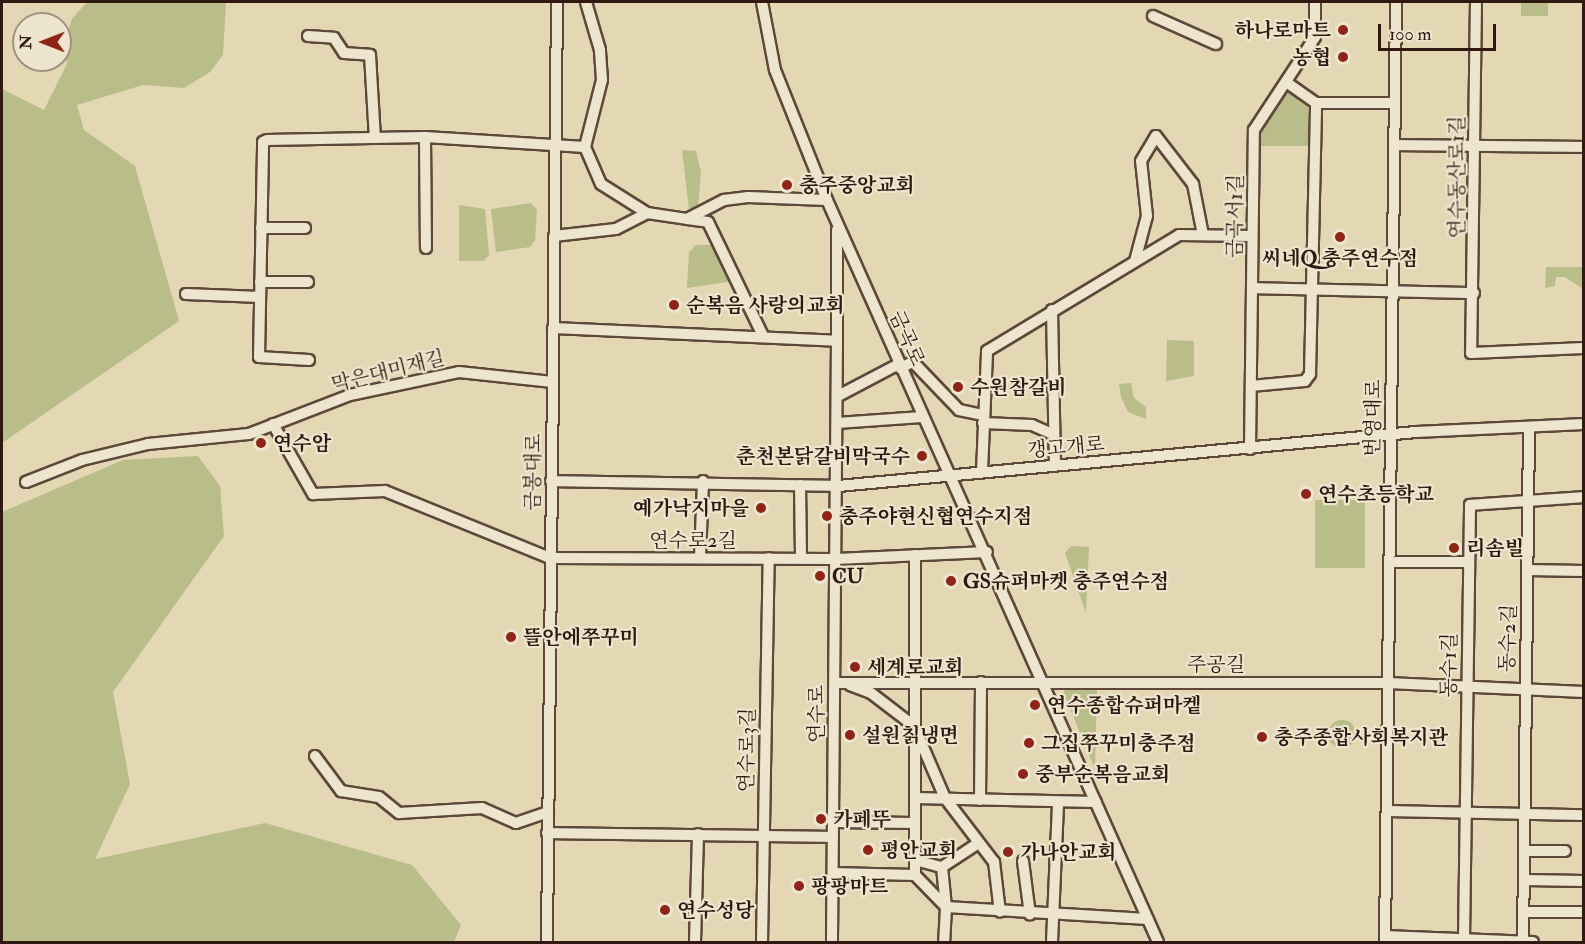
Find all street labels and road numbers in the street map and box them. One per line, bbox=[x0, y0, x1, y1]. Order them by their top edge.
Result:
street label: 연수동산로1길 bbox=[1445, 115, 1469, 239]
street label: 금곡서1길 bbox=[1222, 174, 1248, 258]
street label: 금곡로 bbox=[884, 307, 930, 369]
street label: 막은대미재길 bbox=[329, 345, 447, 397]
street label: 번영대로 bbox=[1360, 379, 1386, 457]
street label: 갱고개로 bbox=[1026, 432, 1106, 462]
street label: 금봉대로 bbox=[520, 433, 546, 511]
street label: 연수로2길 bbox=[649, 528, 737, 552]
street label: 동수2길 bbox=[1495, 604, 1521, 672]
street label: 동수1길 bbox=[1436, 632, 1462, 698]
street label: 주공길 bbox=[1187, 652, 1245, 676]
street label: 연수로 bbox=[804, 685, 828, 743]
street label: 연수로3길 bbox=[734, 707, 760, 793]

